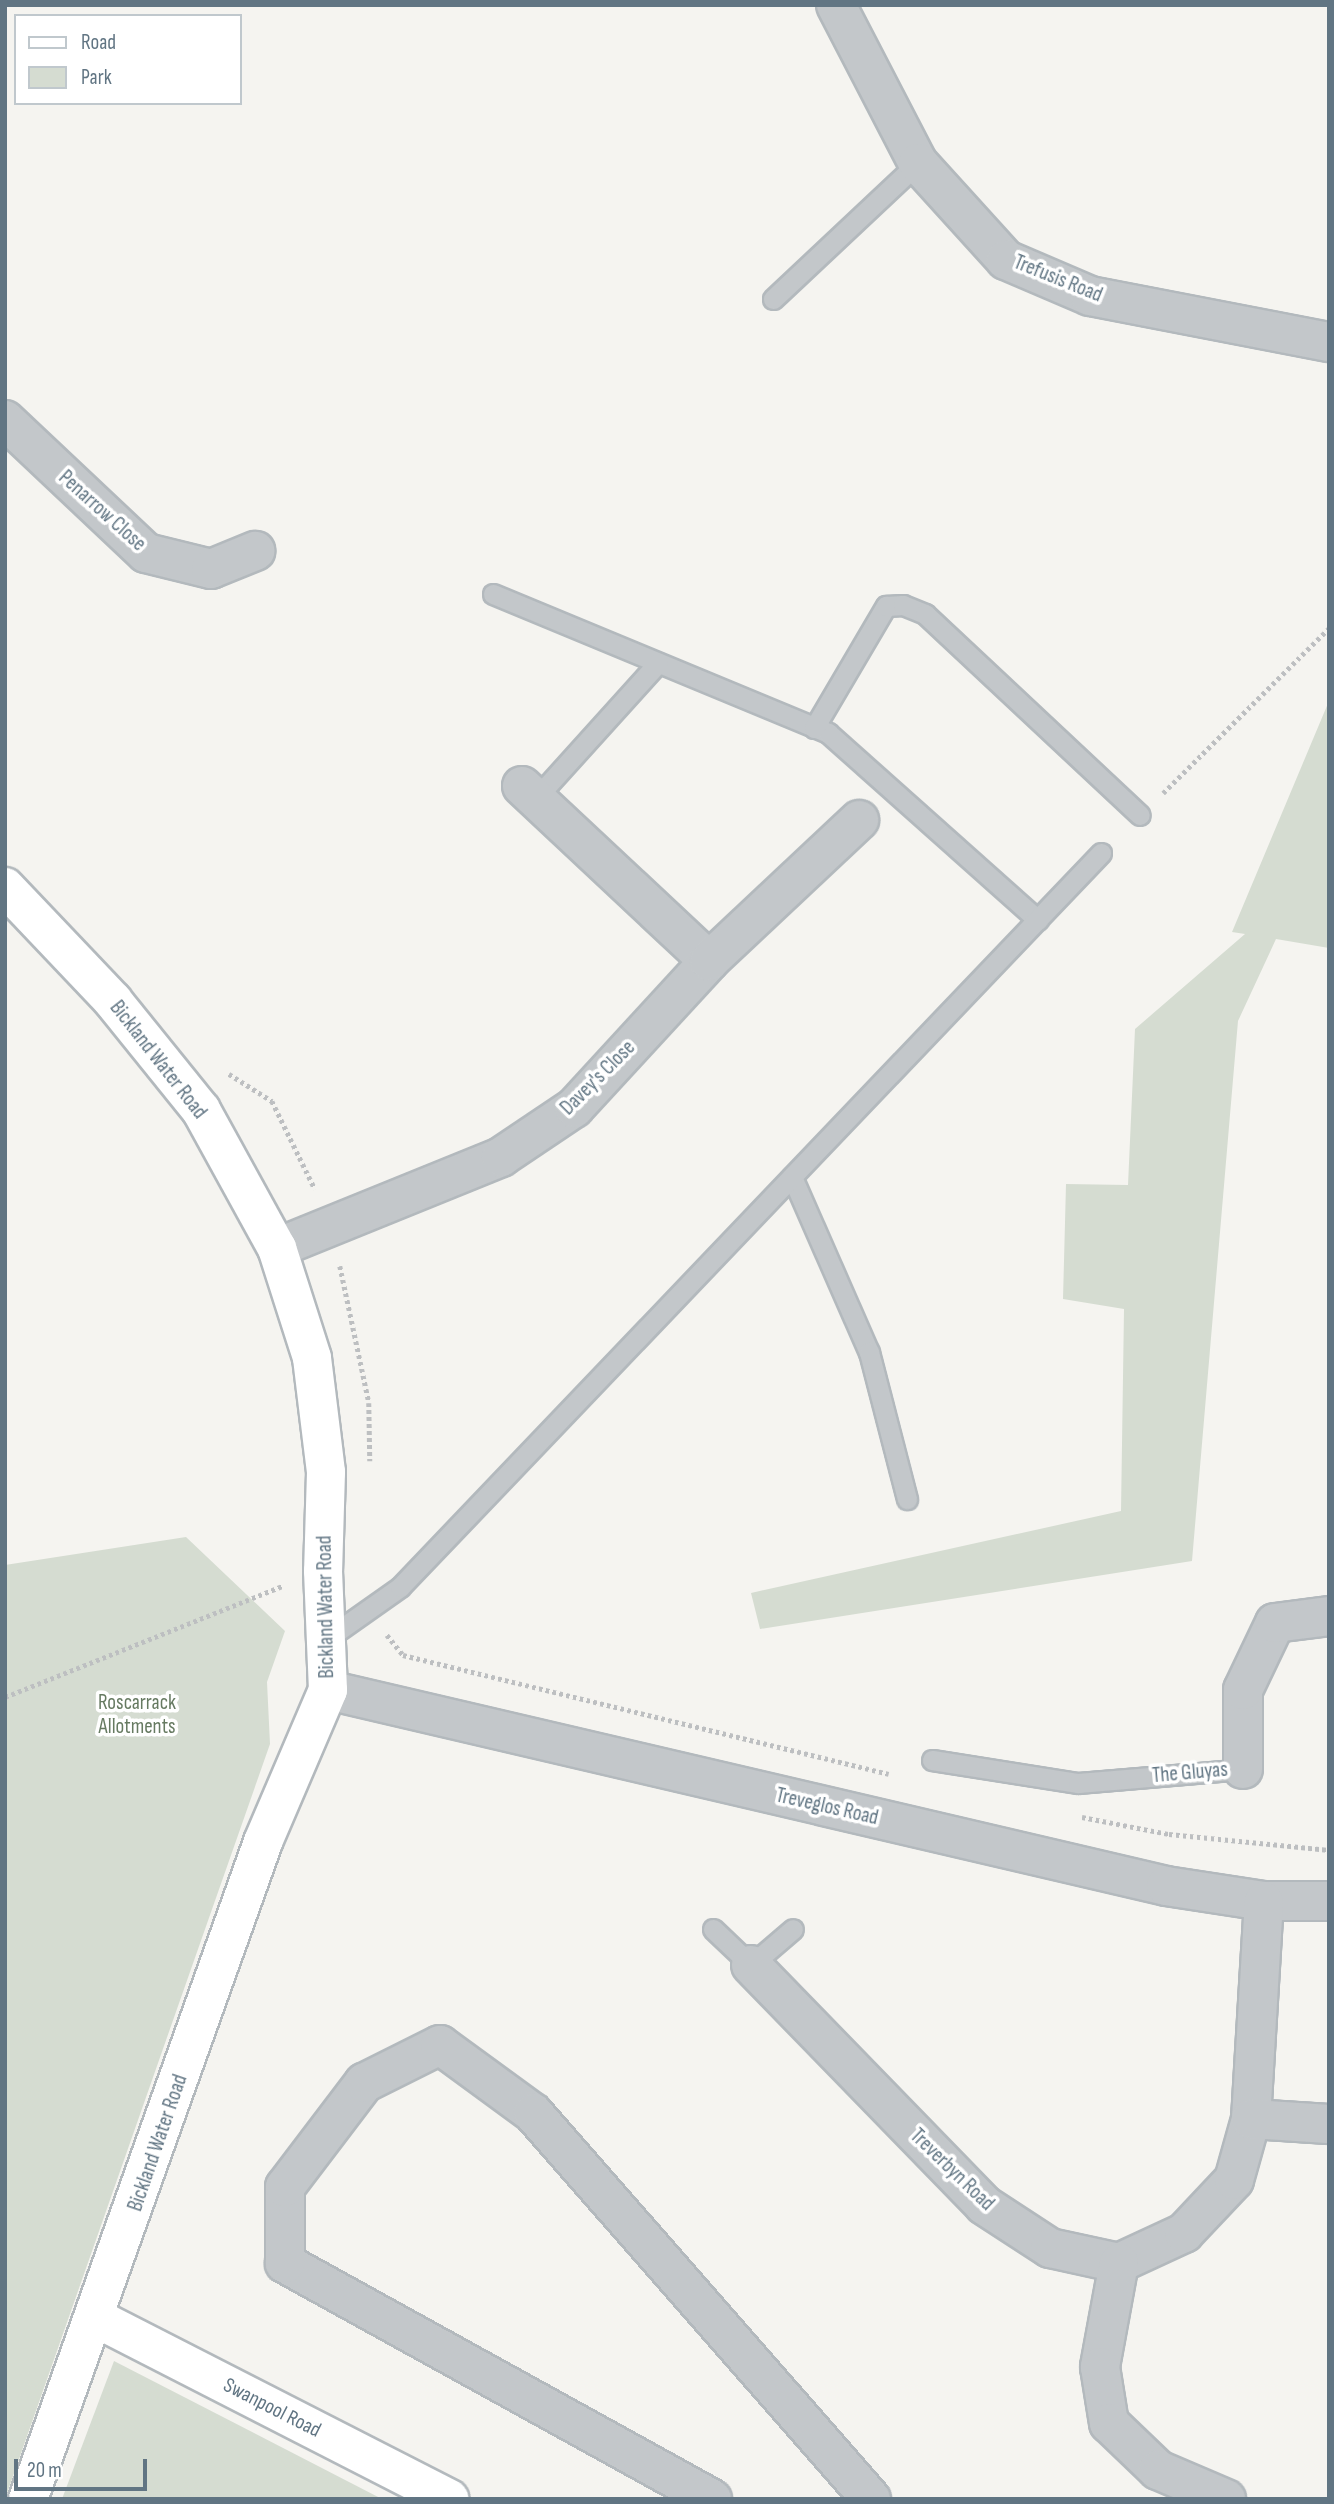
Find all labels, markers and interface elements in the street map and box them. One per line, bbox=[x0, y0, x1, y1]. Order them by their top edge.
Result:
legend bbox=[14, 14, 242, 105]
text: Road bbox=[81, 30, 116, 55]
text: Park bbox=[81, 65, 112, 90]
street label: Trefusis Road bbox=[1010, 250, 1106, 308]
street label: Penarrow Close bbox=[53, 465, 151, 557]
street label: Bickland Water Road bbox=[104, 996, 212, 1124]
street label: Davey's Close bbox=[555, 1035, 641, 1121]
street label: Bickland Water Road bbox=[312, 1535, 340, 1679]
park label: Roscarrack Allotments bbox=[98, 1690, 176, 1740]
street label: The Gluyas bbox=[1151, 1757, 1229, 1789]
street label: Treveglos Road bbox=[773, 1783, 881, 1831]
street label: Bickland Water Road bbox=[123, 2071, 193, 2215]
street label: Treverbyn Road bbox=[905, 2124, 999, 2216]
street label: Swanpool Road bbox=[219, 2373, 325, 2443]
scale bar bbox=[18, 2444, 150, 2488]
text: 20 m bbox=[27, 2458, 62, 2483]

